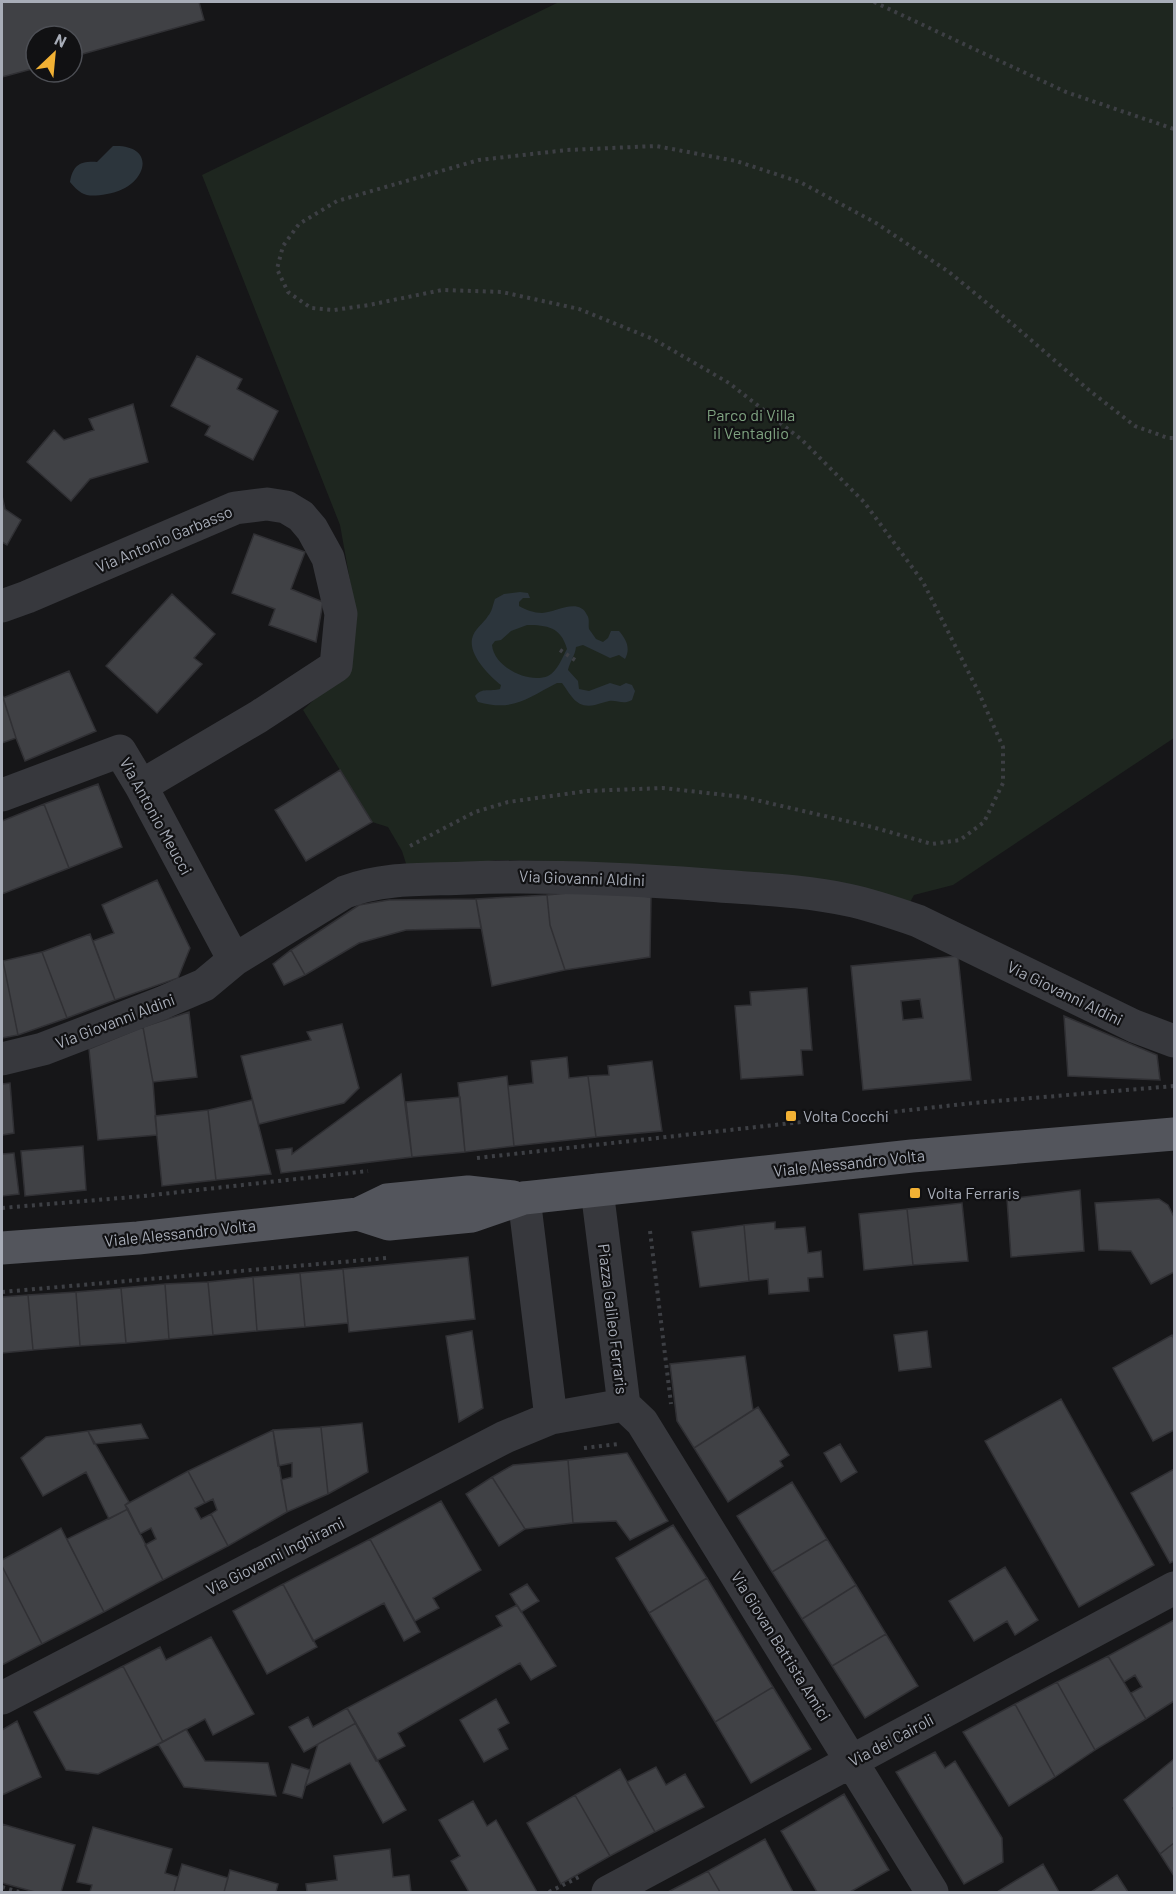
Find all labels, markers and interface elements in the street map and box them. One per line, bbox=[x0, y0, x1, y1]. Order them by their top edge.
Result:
north arrow bbox=[24, 24, 84, 84]
text: N bbox=[52, 29, 70, 51]
park label: Parco di Villa il Ventaglio bbox=[707, 405, 795, 442]
street label: Via Antonio Garbasso bbox=[93, 501, 235, 576]
street label: Via Antonio Meucci bbox=[116, 754, 197, 878]
street label: Via Giovanni Aldini bbox=[519, 866, 645, 889]
street label: Via Giovanni Aldini bbox=[1004, 956, 1126, 1029]
street label: Via Giovanni Aldini bbox=[52, 989, 177, 1052]
place label: Volta Cocchi bbox=[803, 1106, 889, 1125]
marker: Volta Cocchi bbox=[784, 1109, 798, 1123]
street label: Viale Alessandro Volta bbox=[772, 1145, 926, 1180]
place label: Volta Ferraris bbox=[927, 1183, 1020, 1202]
marker: Volta Ferraris bbox=[908, 1186, 922, 1200]
street label: Viale Alessandro Volta bbox=[103, 1215, 257, 1250]
street label: Piazza Galileo Ferraris bbox=[595, 1243, 632, 1395]
street label: Via Giovanni Inghirami bbox=[202, 1512, 347, 1599]
street label: Via Giovan Battista Amici bbox=[728, 1567, 835, 1724]
street label: Via dei Cairoli bbox=[845, 1709, 937, 1770]

